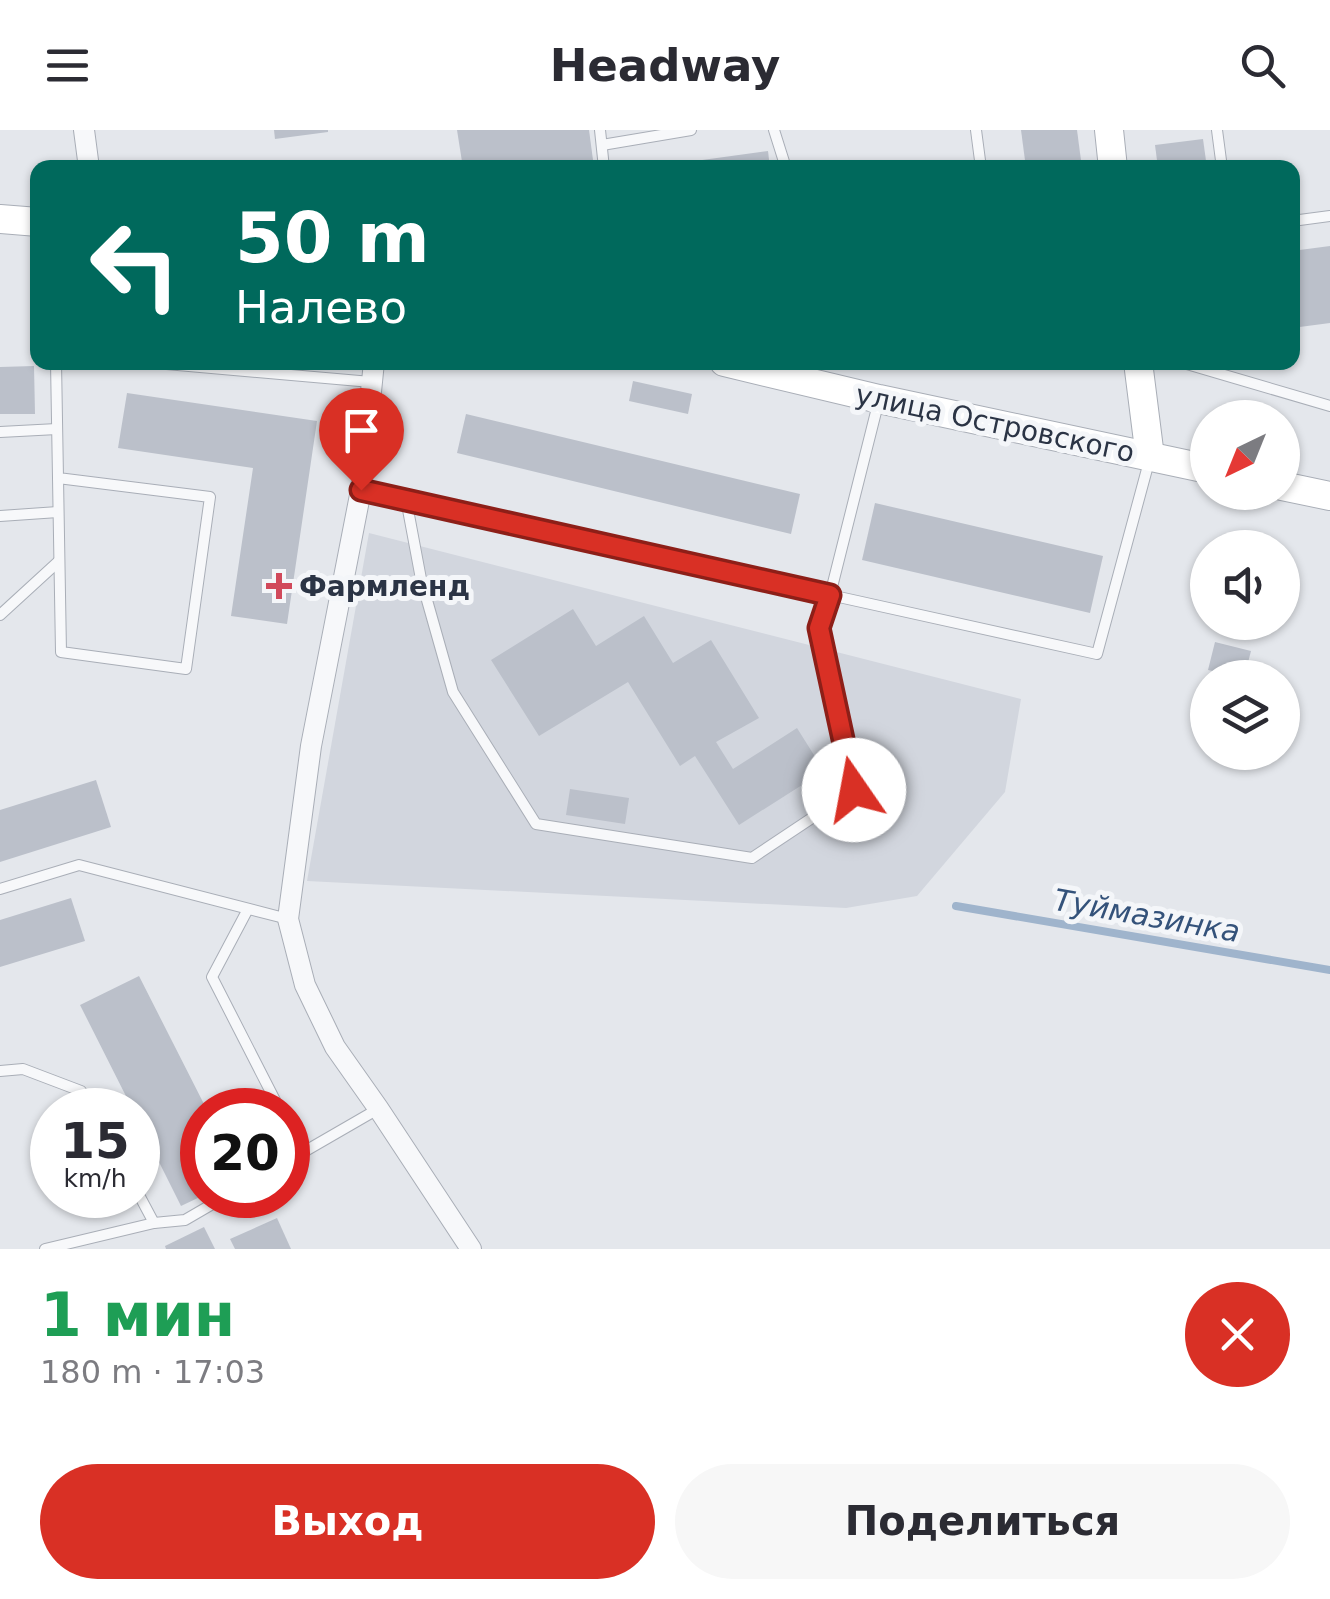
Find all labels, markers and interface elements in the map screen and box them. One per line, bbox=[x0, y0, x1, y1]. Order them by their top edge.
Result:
icon: menu bbox=[40, 38, 95, 93]
icon: search bbox=[1235, 38, 1290, 93]
text: Headway bbox=[550, 39, 780, 92]
text: 50 m bbox=[235, 197, 430, 279]
icon: left bbox=[70, 200, 200, 330]
text: Налево bbox=[235, 281, 407, 334]
street label: улица Островского bbox=[852, 378, 1137, 469]
pin bbox=[319, 388, 404, 491]
north arrow bbox=[1190, 400, 1300, 510]
map controls bbox=[1190, 400, 1300, 770]
icon: arrive bbox=[334, 403, 389, 458]
button: sound bbox=[1190, 530, 1300, 640]
place label: Фармленд bbox=[299, 570, 470, 603]
marker: Фармленд bbox=[268, 575, 290, 597]
button: layers bbox=[1190, 660, 1300, 770]
position arrow bbox=[802, 738, 906, 842]
water label: Туймазинка bbox=[1051, 882, 1243, 949]
speed limit sign: 20 bbox=[180, 1088, 310, 1218]
text: 15 bbox=[60, 1112, 130, 1170]
text: km/h bbox=[63, 1164, 127, 1193]
text: 1 мин bbox=[40, 1280, 235, 1350]
button: close bbox=[1185, 1282, 1290, 1387]
text: 180 m · 17:03 bbox=[40, 1353, 265, 1391]
button: Выход bbox=[40, 1464, 655, 1579]
button: Поделиться bbox=[675, 1464, 1290, 1579]

